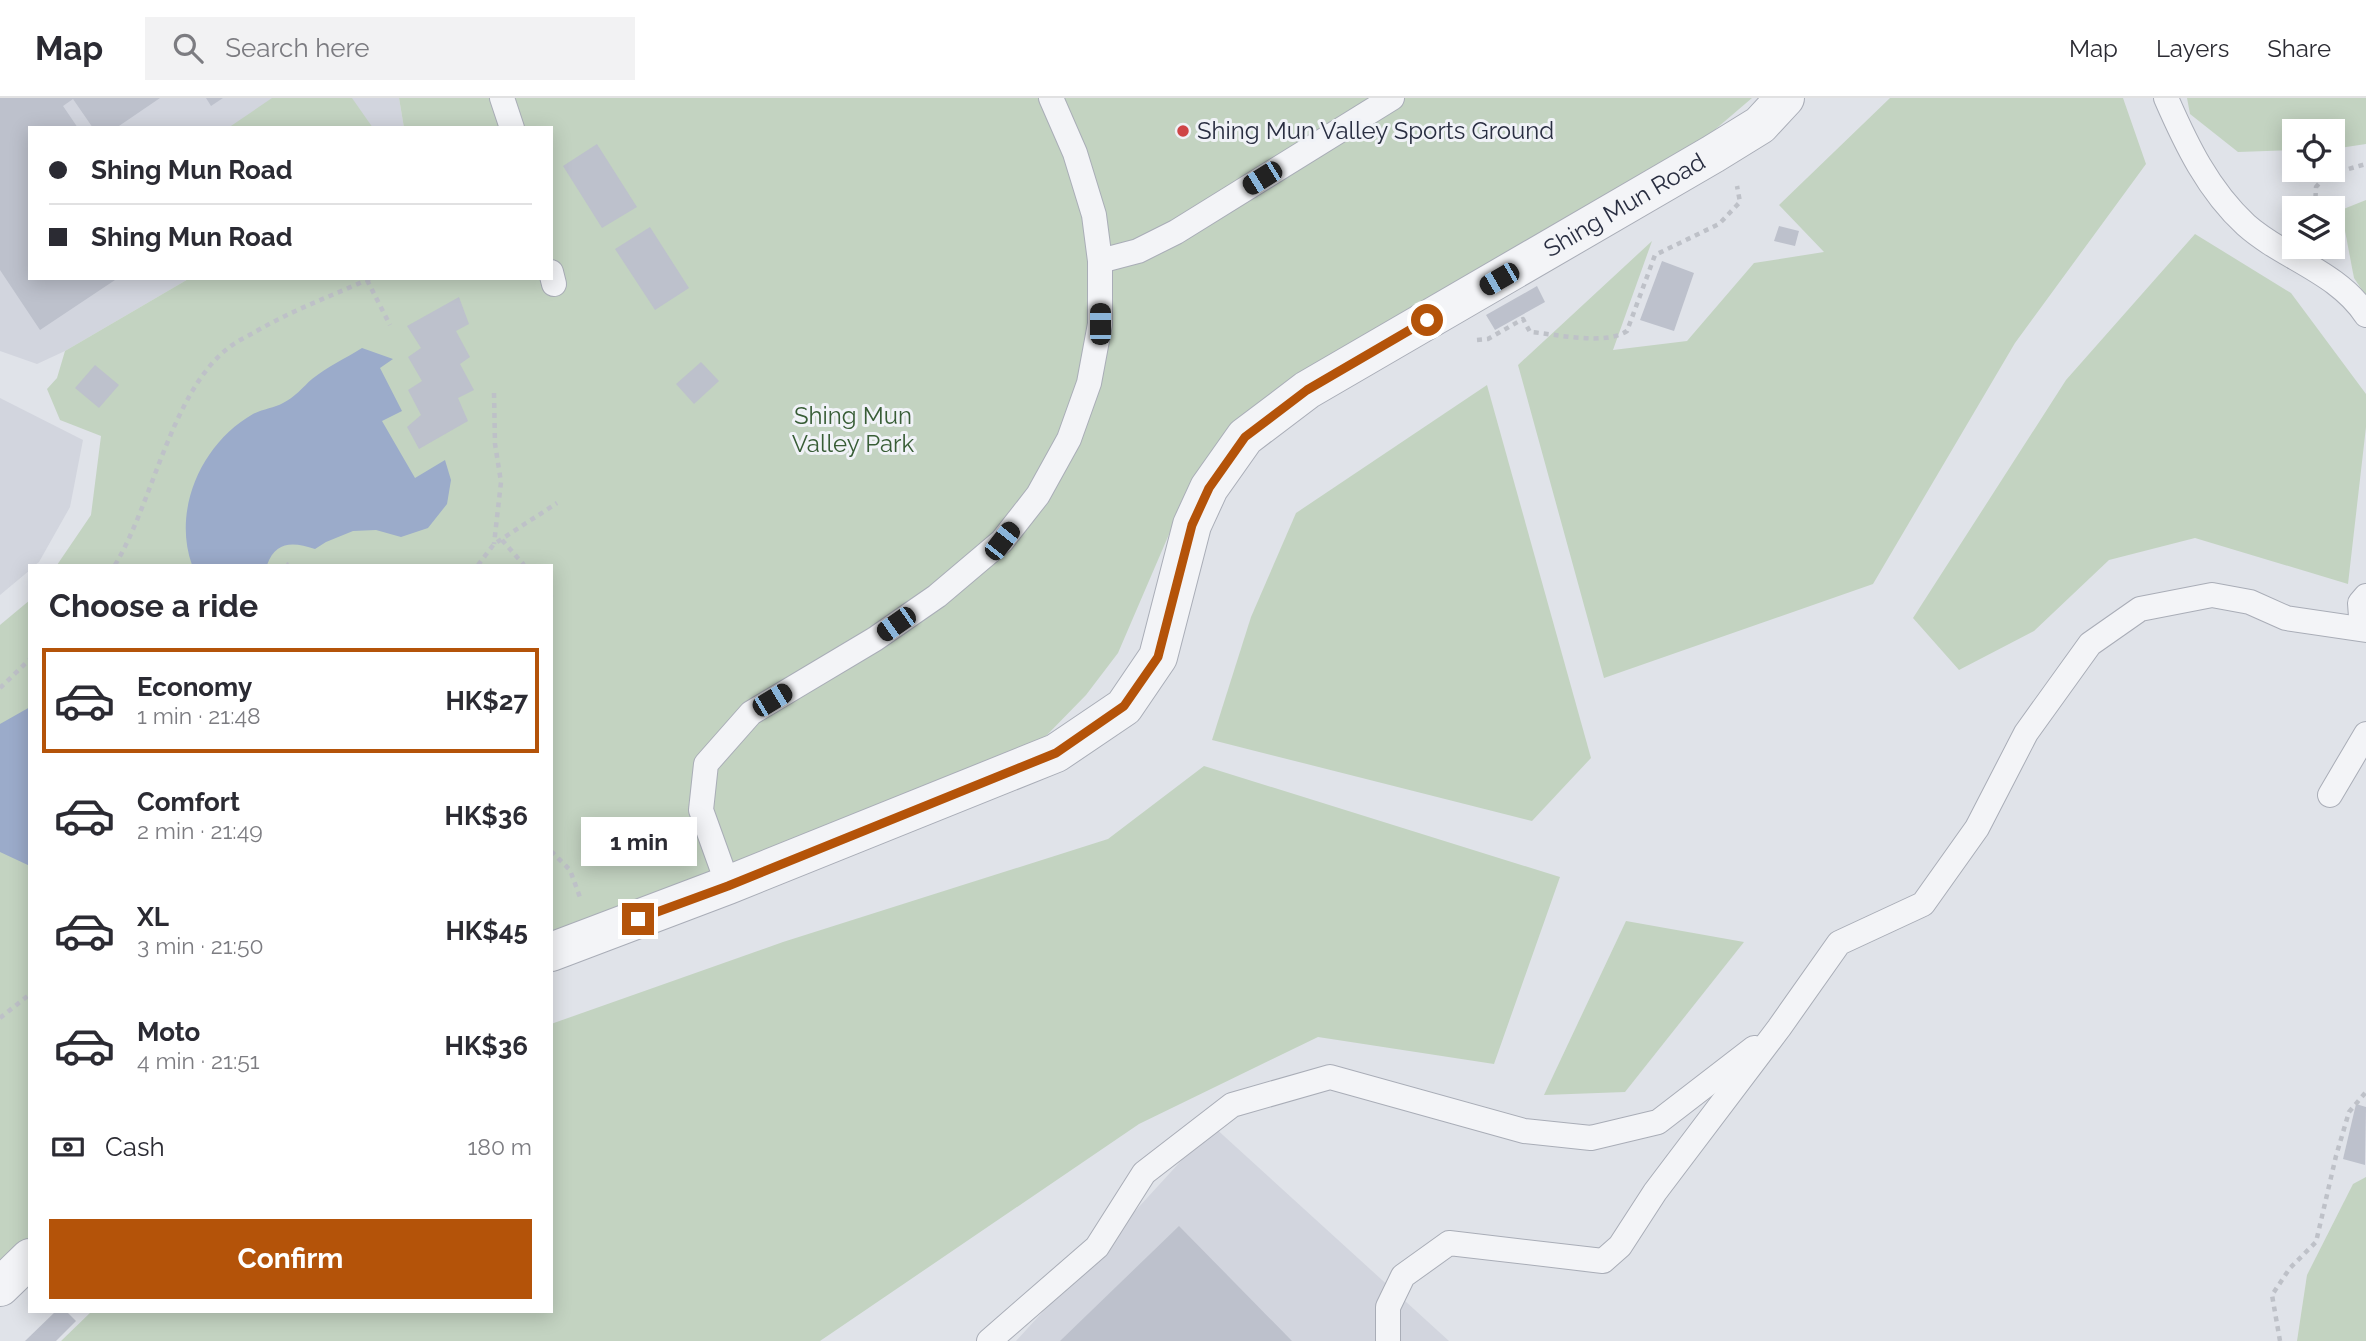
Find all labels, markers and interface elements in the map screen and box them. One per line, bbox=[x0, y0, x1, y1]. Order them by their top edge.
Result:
search box bbox=[145, 17, 635, 80]
text: Map bbox=[35, 29, 103, 68]
icon: search bbox=[169, 29, 207, 67]
text: Search here bbox=[225, 33, 370, 63]
text: Map bbox=[2069, 34, 2118, 63]
text: Layers bbox=[2156, 34, 2229, 63]
text: Share bbox=[2267, 34, 2331, 63]
place label: Shing Mun Valley Sports Ground bbox=[1197, 116, 1554, 145]
map controls bbox=[2282, 119, 2345, 259]
button: locate bbox=[2282, 119, 2345, 182]
marker: Shing Mun Valley Sports Ground bbox=[1175, 123, 1191, 139]
street label: Shing Mun Road bbox=[1538, 147, 1710, 263]
text: Shing Mun Road bbox=[91, 155, 292, 185]
car bbox=[1239, 158, 1286, 198]
button: layers bbox=[2282, 196, 2345, 259]
text: Shing Mun Road bbox=[91, 222, 292, 252]
car bbox=[1476, 259, 1523, 299]
car bbox=[1090, 303, 1111, 345]
route start bbox=[1411, 304, 1443, 336]
park label: Shing Mun Valley Park bbox=[792, 401, 914, 458]
car bbox=[981, 518, 1024, 564]
text: Choose a ride bbox=[49, 587, 258, 624]
car bbox=[873, 603, 920, 645]
icon: car bbox=[53, 669, 116, 732]
text: Economy bbox=[137, 672, 252, 702]
car bbox=[749, 680, 796, 720]
text: HK$27 bbox=[446, 686, 528, 716]
text: 1 min · 21:48 bbox=[137, 702, 261, 729]
icon: car bbox=[53, 784, 116, 847]
text: Comfort bbox=[137, 787, 240, 817]
text: HK$36 bbox=[445, 801, 528, 831]
text: 2 min · 21:49 bbox=[137, 817, 263, 844]
callout: 1 min bbox=[580, 818, 696, 866]
text: 1 min bbox=[610, 828, 668, 855]
icon: car bbox=[53, 899, 116, 962]
text: XL bbox=[137, 902, 169, 932]
route end bbox=[622, 903, 654, 935]
text: HK$45 bbox=[446, 916, 528, 946]
text: 3 min · 21:50 bbox=[137, 932, 264, 959]
icon: car bbox=[53, 1014, 116, 1077]
text: Moto bbox=[137, 1017, 200, 1047]
text: HK$36 bbox=[445, 1031, 528, 1061]
text: 4 min · 21:51 bbox=[137, 1047, 260, 1074]
icon: cash bbox=[49, 1128, 87, 1166]
text: Cash bbox=[105, 1132, 165, 1162]
text: 180 m bbox=[467, 1133, 532, 1160]
button: Confirm bbox=[49, 1219, 532, 1299]

